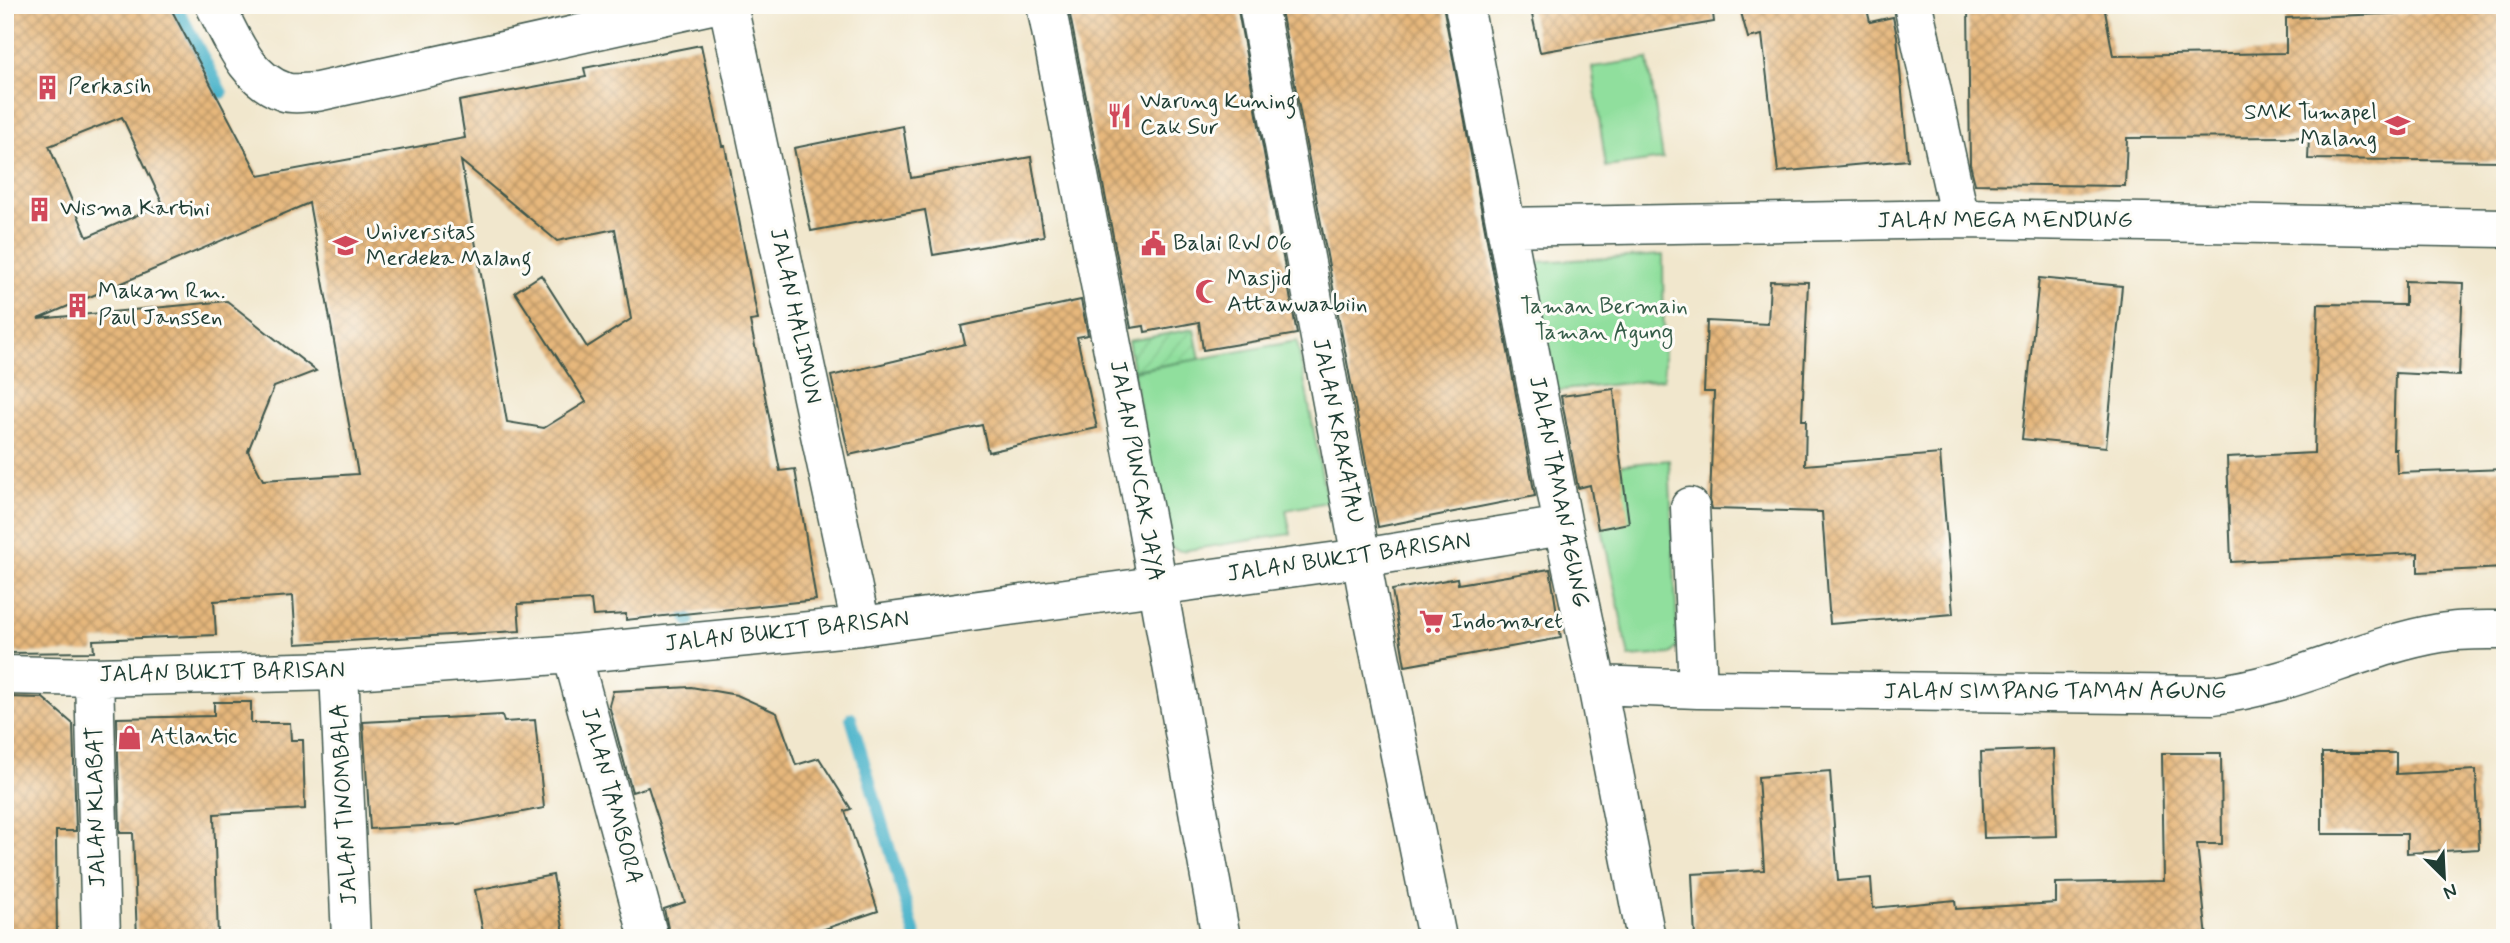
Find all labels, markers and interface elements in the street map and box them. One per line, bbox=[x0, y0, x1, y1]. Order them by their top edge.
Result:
place label: Perkasih bbox=[68, 72, 151, 102]
building icon: Perkasih bbox=[34, 73, 62, 101]
place label: Warung Kuning Cak Sur bbox=[1140, 87, 1297, 143]
place label: SMK Tumapel Malang bbox=[2244, 98, 2377, 154]
restaurant icon: Warung Kuning Cak Sur bbox=[1106, 101, 1134, 129]
school or university icon: SMK Tumapel Malang bbox=[2383, 112, 2411, 140]
place label: Wisma Kartini bbox=[60, 194, 210, 224]
building icon: Wisma Kartini bbox=[26, 195, 54, 223]
street label: JALAN MEGA MENDUNG bbox=[1877, 206, 2133, 236]
place label: Universitas Merdeka Malang bbox=[366, 218, 532, 276]
street label: JALAN HALIMUN bbox=[762, 225, 828, 407]
place label: Balai RW 06 bbox=[1173, 229, 1292, 259]
public building icon: Balai RW 06 bbox=[1139, 230, 1167, 258]
school or university icon: Universitas Merdeka Malang bbox=[332, 232, 360, 260]
place label: Masjid Attawwaabiin bbox=[1227, 264, 1368, 320]
place label: Makam Rm. Paul Janssen bbox=[98, 277, 226, 333]
mosque icon: Masjid Attawwaabiin bbox=[1193, 278, 1221, 306]
building icon: Makam Rm. Paul Janssen bbox=[64, 291, 92, 319]
park label: Taman Bermain Taman Agung bbox=[1520, 292, 1688, 350]
street label: JALAN KRAKATAU bbox=[1304, 336, 1370, 526]
street label: JALAN PUNCAK JAYA bbox=[1102, 358, 1170, 584]
street label: JALAN TAMAN AGUNG bbox=[1521, 374, 1595, 610]
street label: JALAN BUKIT BARISAN bbox=[1225, 526, 1473, 590]
street label: JALAN BUKIT BARISAN bbox=[663, 604, 911, 660]
place label: Indomaret bbox=[1451, 607, 1563, 637]
supermarket icon: Indomaret bbox=[1417, 608, 1445, 636]
street label: JALAN BUKIT BARISAN bbox=[99, 656, 345, 690]
street label: JALAN SIMPANG TAMAN AGUNG bbox=[1884, 677, 2226, 707]
street label: JALAN TINOMBALA bbox=[325, 702, 365, 906]
street label: JALAN TAMBORA bbox=[573, 704, 649, 888]
place label: Atlantic bbox=[150, 722, 237, 752]
shop icon: Atlantic bbox=[116, 723, 144, 751]
street label: JALAN KLABAT bbox=[81, 726, 113, 888]
north arrow bbox=[2408, 842, 2478, 912]
text: N bbox=[2439, 877, 2461, 905]

